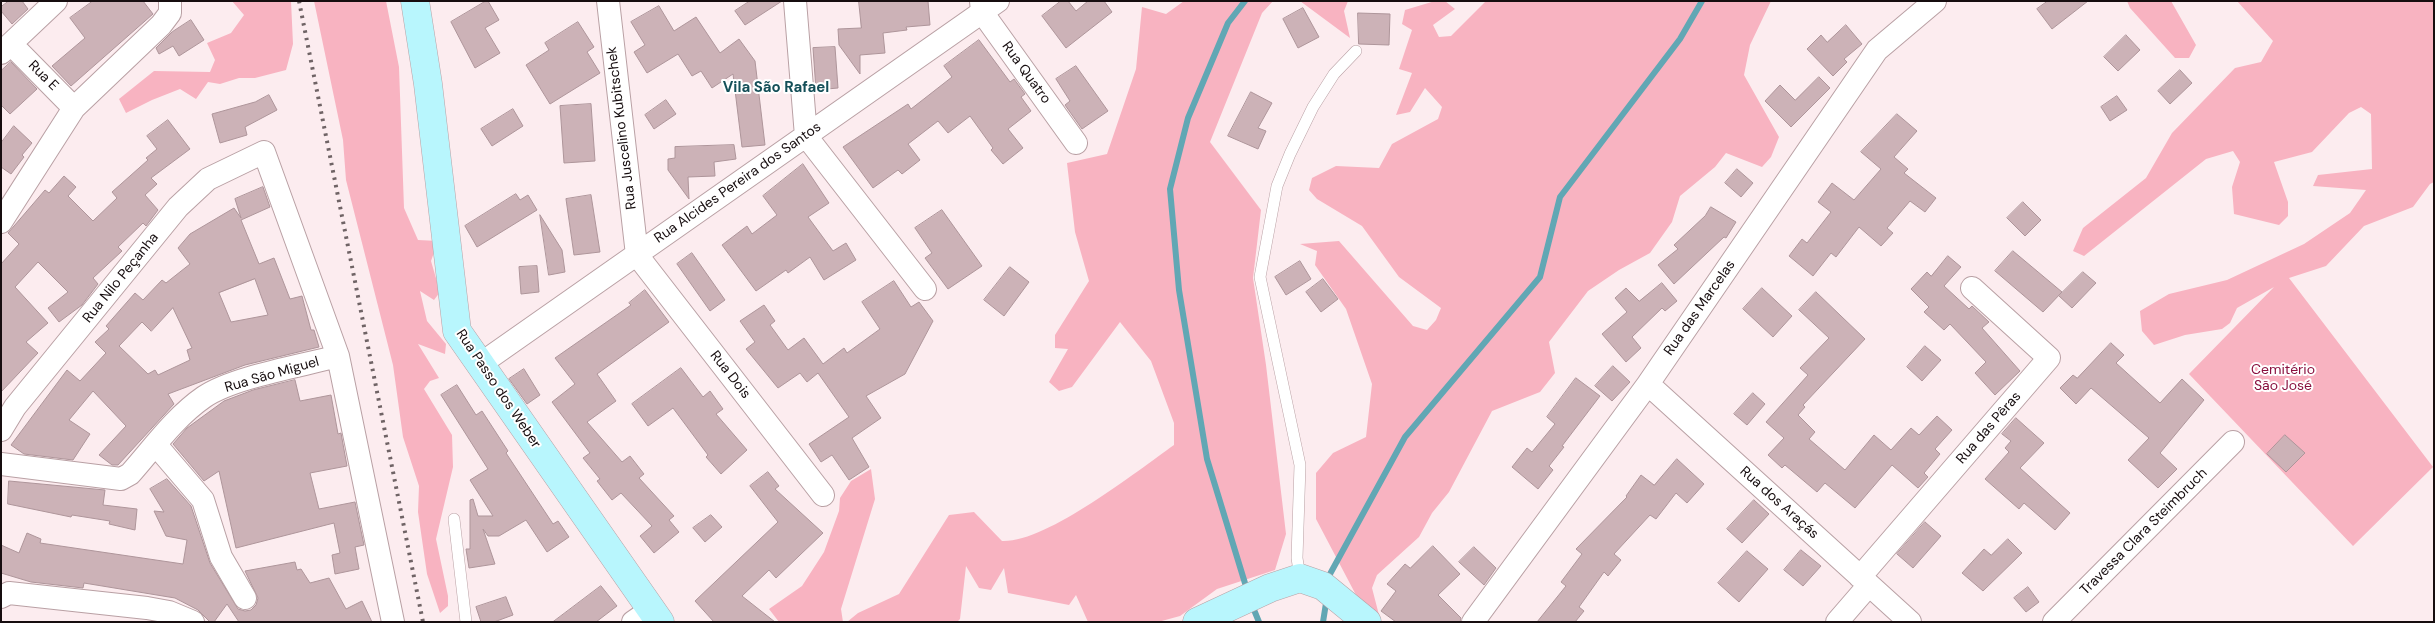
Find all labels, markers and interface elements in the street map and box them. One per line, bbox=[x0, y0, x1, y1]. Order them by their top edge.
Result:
street label: Rua Quatro bbox=[998, 39, 1054, 107]
street label: Rua Juscelino Kubitschek bbox=[604, 46, 640, 210]
street label: Rua E bbox=[24, 57, 62, 95]
district label: Vila São Rafael bbox=[723, 79, 829, 97]
street label: Rua Alcides Pereira dos Santos bbox=[651, 119, 825, 247]
street label: Rua Nilo Peçanha bbox=[80, 230, 162, 326]
street label: Rua das Marcelas bbox=[1661, 257, 1739, 359]
street label: Rua Passo dos Weber bbox=[452, 326, 544, 452]
street label: Rua Dois bbox=[706, 348, 754, 402]
street label: Rua São Miguel bbox=[223, 353, 321, 397]
park label: Cemitério São José bbox=[2251, 362, 2315, 394]
street label: Rua das Pêras bbox=[1953, 388, 2025, 468]
street label: Rua dos Araçás bbox=[1736, 463, 1822, 543]
street label: Travessa Clara Steimbruch bbox=[2077, 465, 2211, 599]

